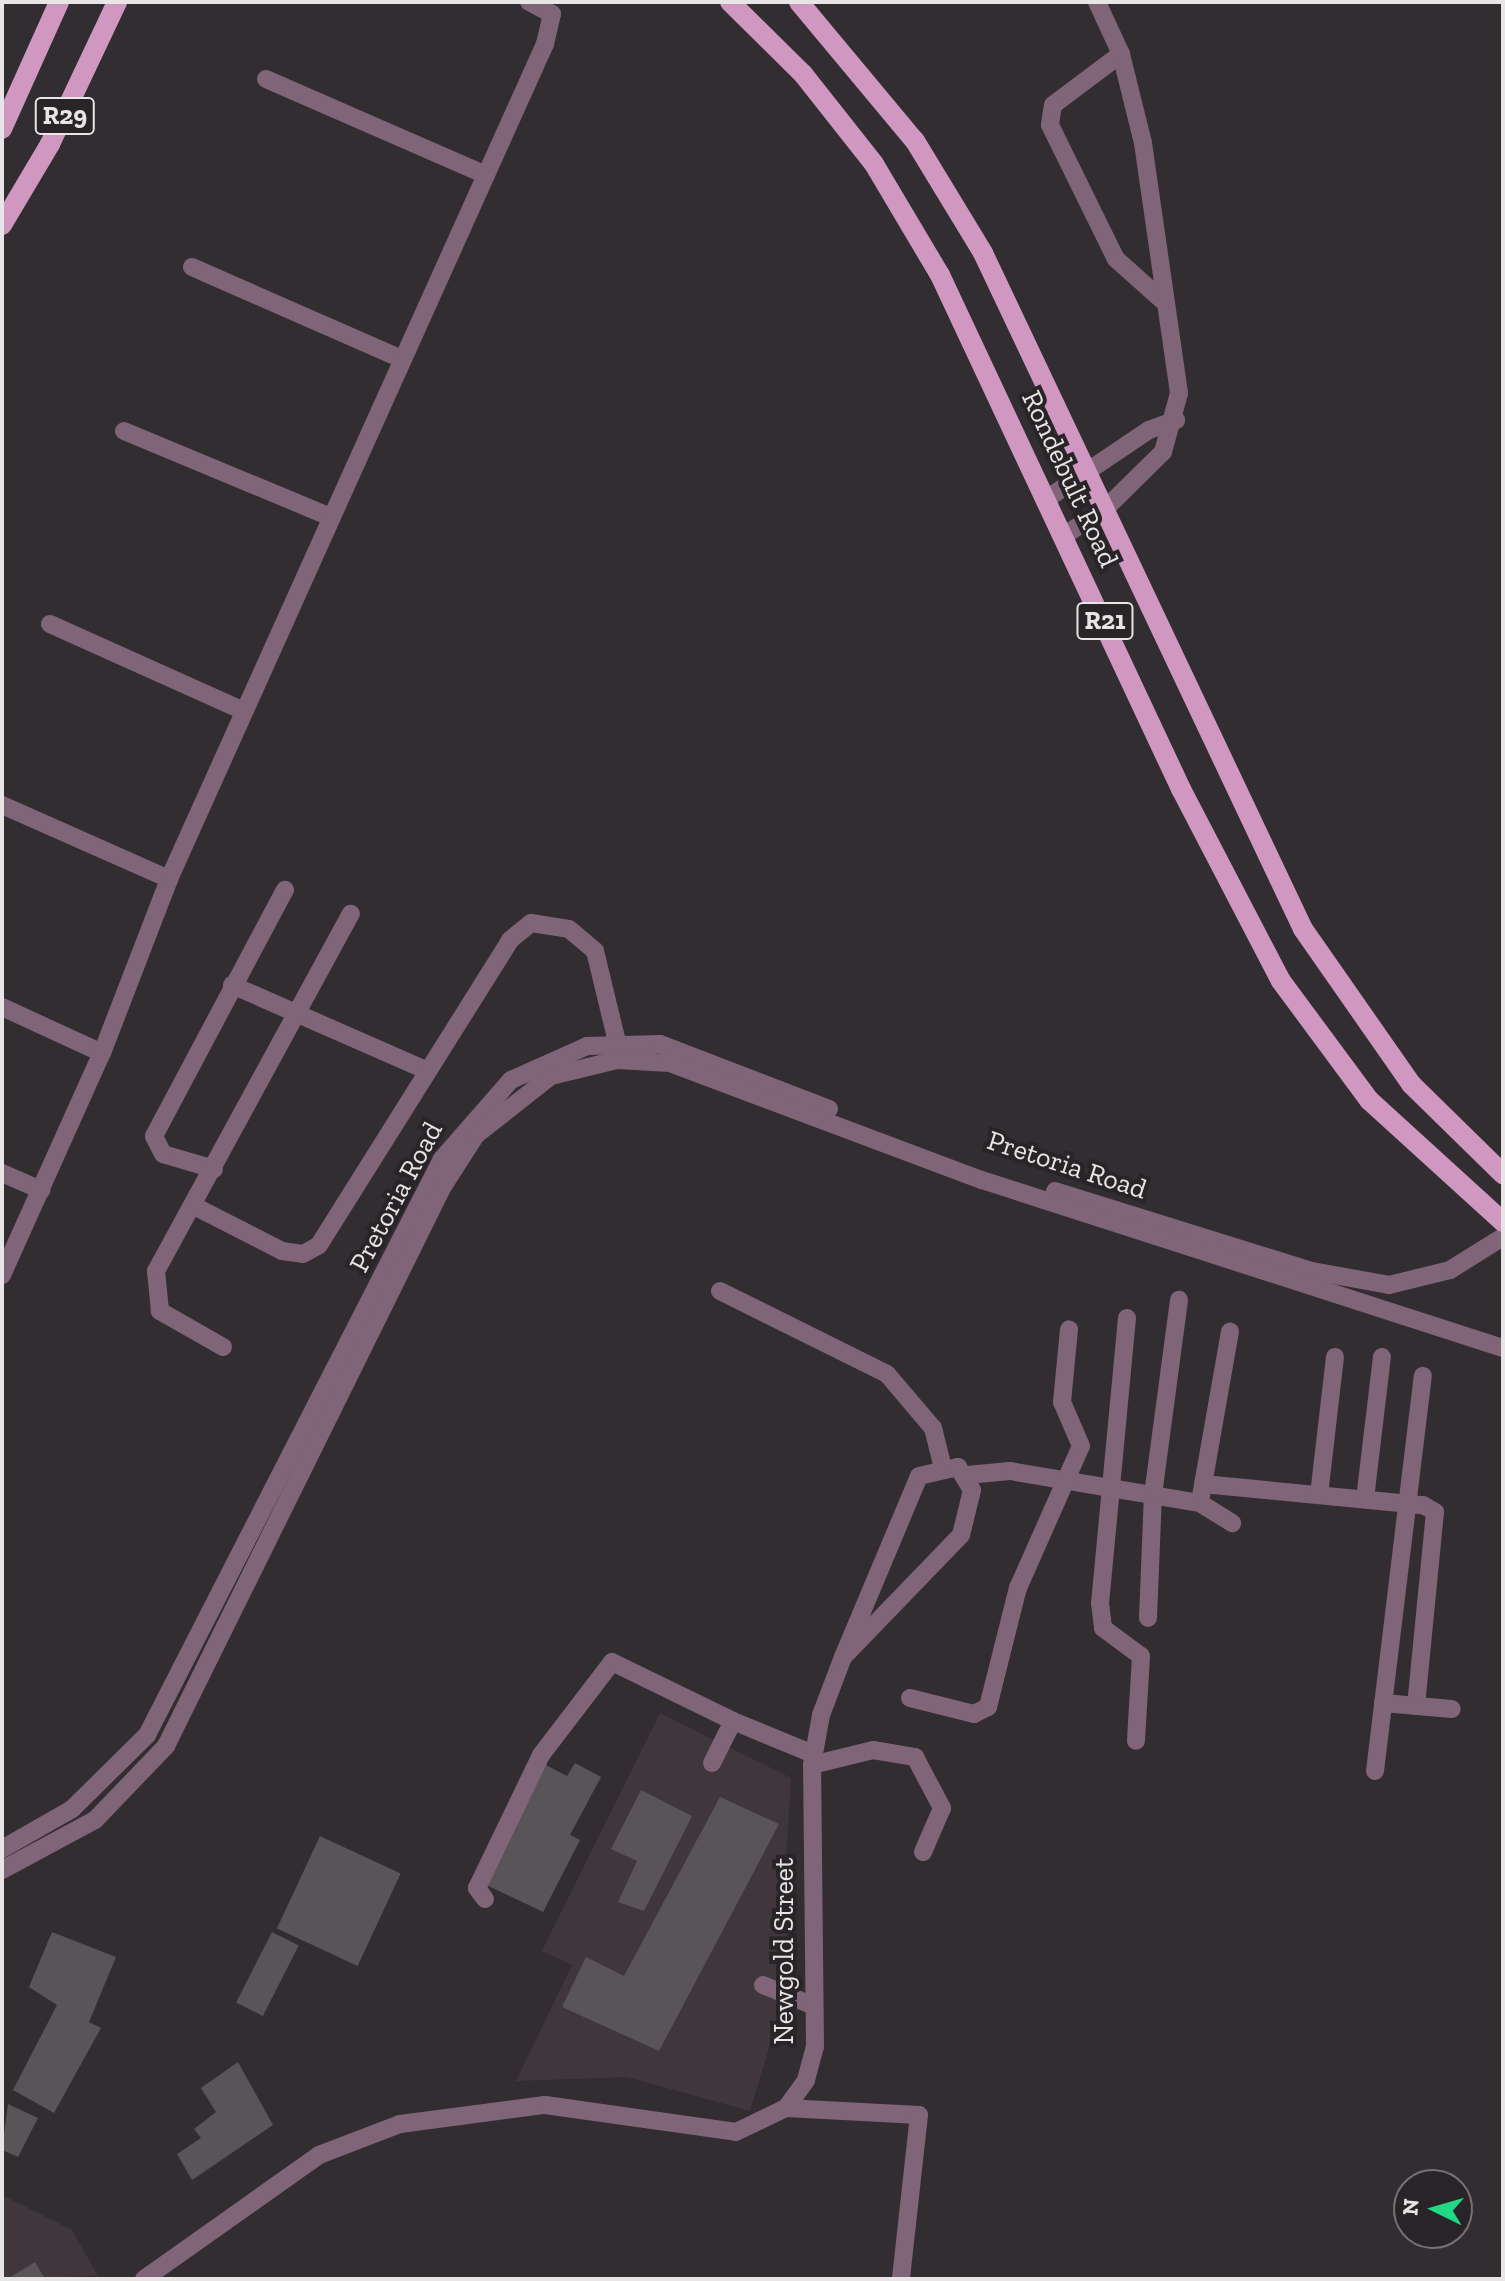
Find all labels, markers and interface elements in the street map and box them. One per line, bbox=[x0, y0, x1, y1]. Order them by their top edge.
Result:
road number: R29 bbox=[33, 94, 97, 138]
street label: Rondebult Road bbox=[1014, 385, 1126, 573]
road number: R21 bbox=[1075, 599, 1135, 643]
street label: Pretoria Road bbox=[342, 1116, 450, 1278]
street label: Pretoria Road bbox=[983, 1123, 1151, 1207]
street label: Newgold Street bbox=[767, 1858, 801, 2044]
north arrow bbox=[1393, 2169, 1473, 2249]
text: N bbox=[1396, 2198, 1425, 2217]

